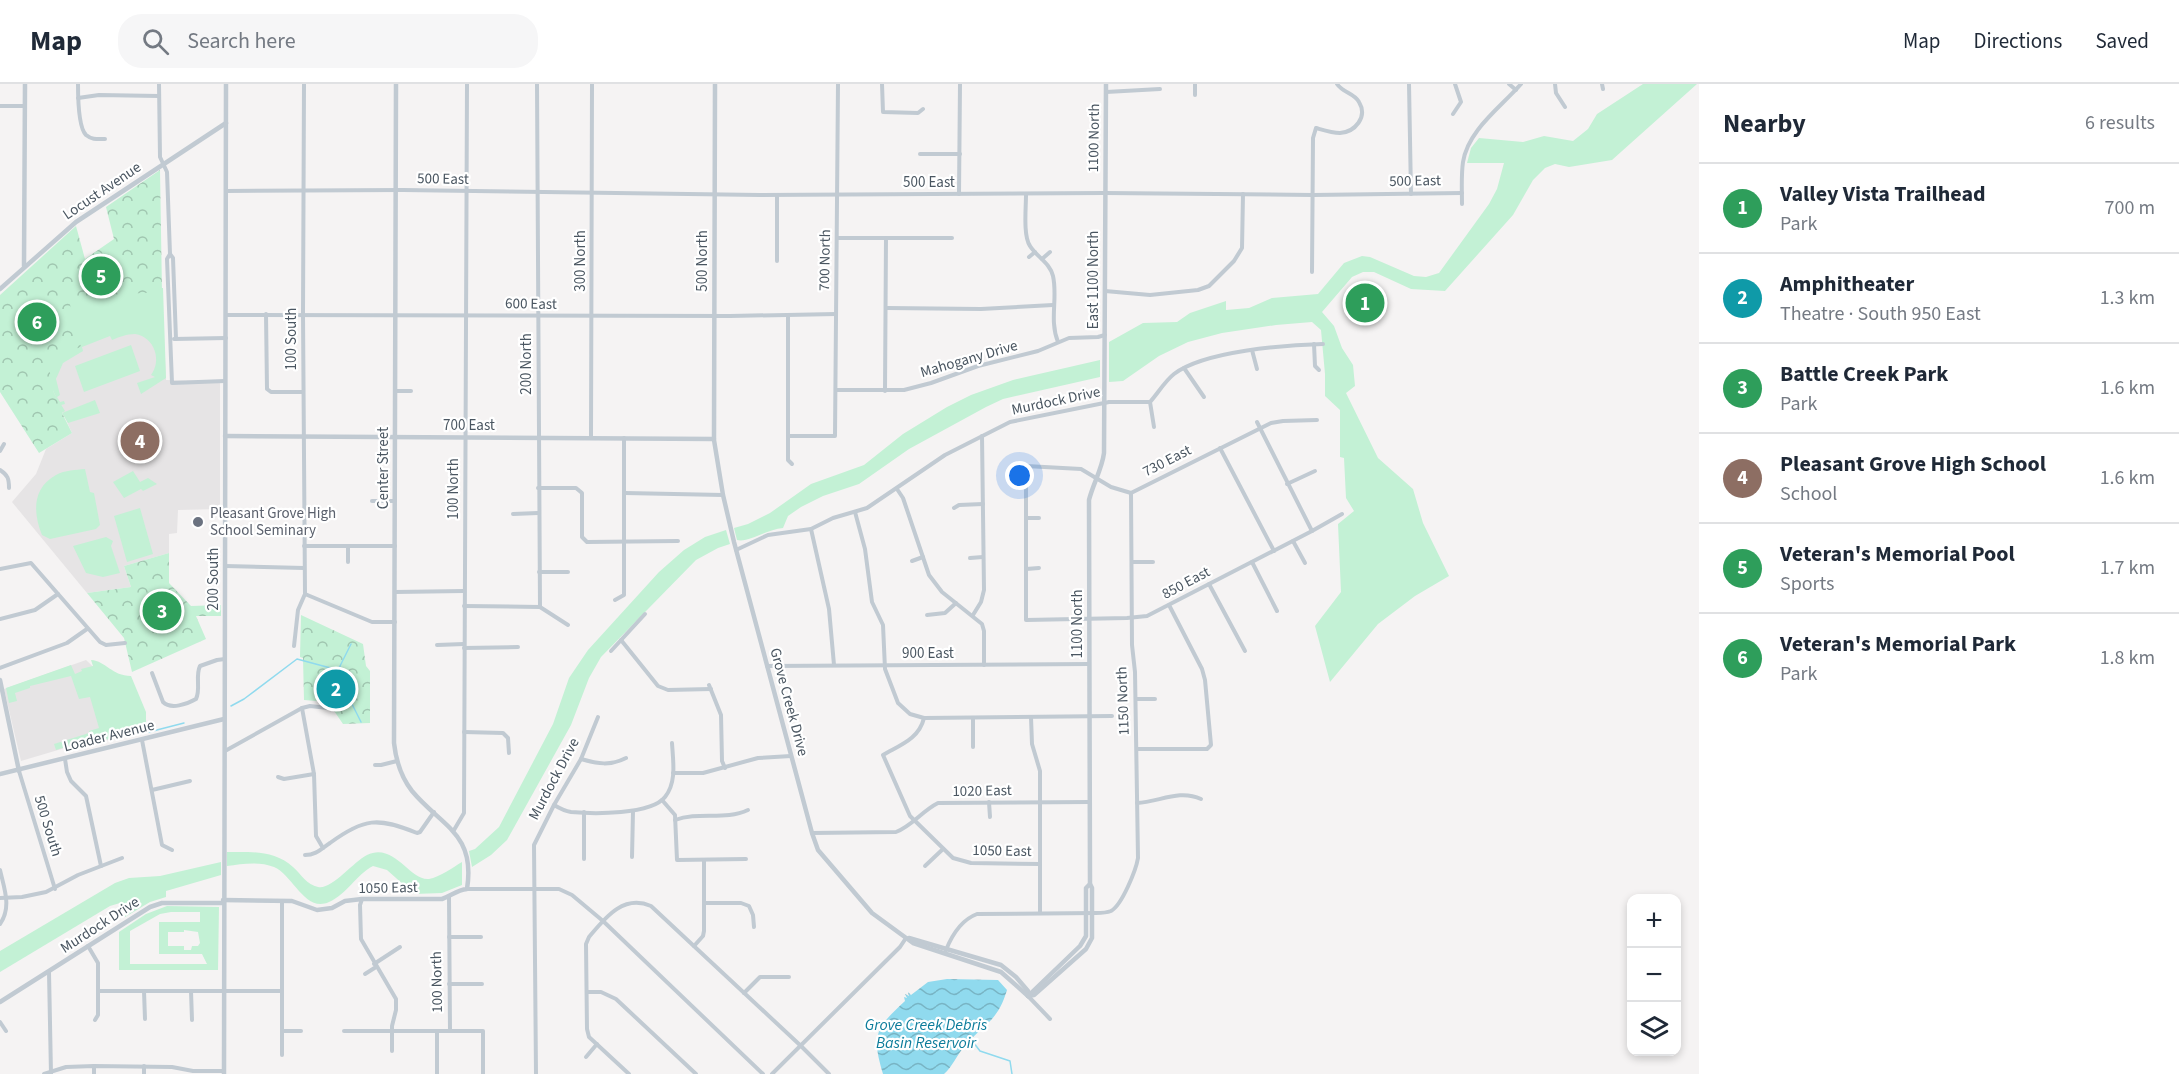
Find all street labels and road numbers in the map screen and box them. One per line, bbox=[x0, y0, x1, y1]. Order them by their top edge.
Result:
street label: 1100 North bbox=[1083, 103, 1105, 173]
street label: Locust Avenue bbox=[59, 157, 145, 225]
street label: 500 East bbox=[417, 168, 469, 190]
street label: 500 East bbox=[1389, 170, 1441, 192]
street label: 500 East bbox=[903, 172, 955, 193]
street label: 700 North bbox=[814, 229, 836, 291]
street label: 300 North bbox=[570, 230, 591, 292]
street label: 500 North bbox=[692, 230, 713, 292]
street label: East 1100 North bbox=[1083, 231, 1104, 329]
street label: 600 East bbox=[505, 293, 557, 315]
street label: 100 South bbox=[281, 308, 302, 370]
street label: 200 North bbox=[516, 333, 537, 395]
street label: Mahogany Drive bbox=[918, 335, 1020, 383]
street label: Murdock Drive bbox=[1010, 381, 1102, 421]
street label: 700 East bbox=[443, 415, 495, 436]
street label: Center Street bbox=[373, 427, 394, 509]
street label: 730 East bbox=[1139, 440, 1195, 482]
street label: 100 North bbox=[443, 458, 464, 520]
street label: 200 South bbox=[203, 548, 224, 610]
street label: 850 East bbox=[1158, 562, 1214, 604]
street label: 1100 North bbox=[1067, 589, 1088, 659]
street label: 900 East bbox=[902, 643, 954, 664]
street label: Grove Creek Drive bbox=[764, 646, 814, 758]
street label: 1150 North bbox=[1111, 666, 1135, 736]
street label: Loader Avenue bbox=[61, 715, 157, 757]
street label: Murdock Drive bbox=[524, 734, 584, 824]
street label: 1020 East bbox=[952, 780, 1012, 802]
street label: 500 South bbox=[29, 793, 67, 859]
street label: 1050 East bbox=[972, 840, 1032, 862]
street label: 1050 East bbox=[358, 877, 418, 899]
street label: Murdock Drive bbox=[56, 892, 144, 958]
street label: 100 North bbox=[426, 951, 448, 1013]

